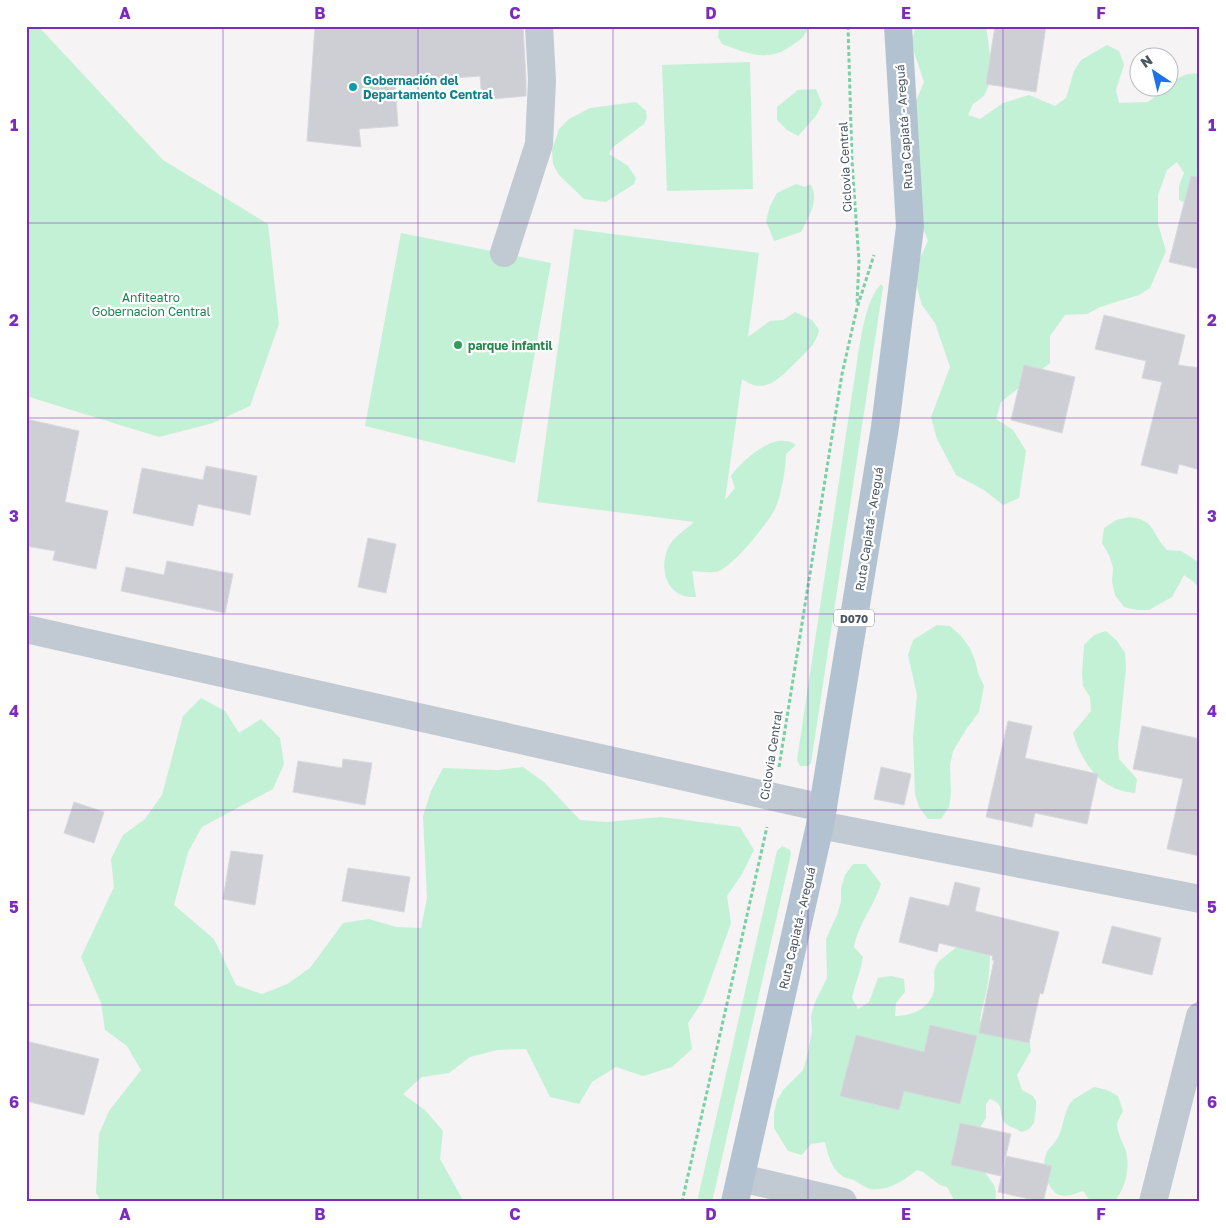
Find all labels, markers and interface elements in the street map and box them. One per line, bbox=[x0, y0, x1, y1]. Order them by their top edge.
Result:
text: A bbox=[119, 3, 131, 23]
text: B bbox=[314, 3, 326, 23]
text: C bbox=[509, 3, 521, 23]
text: D bbox=[705, 3, 717, 23]
text: E bbox=[901, 3, 911, 23]
text: F bbox=[1096, 3, 1106, 23]
north arrow bbox=[1128, 48, 1178, 98]
text: N bbox=[1137, 51, 1155, 71]
street label: Ruta Capiatá - Areguá bbox=[892, 64, 916, 190]
place label: Gobernación del Departamento Central bbox=[363, 73, 493, 102]
marker: Gobernación del Departamento Central bbox=[347, 81, 359, 93]
text: 1 bbox=[10, 115, 18, 135]
text: 1 bbox=[1208, 115, 1216, 135]
street label: Ciclovia Central bbox=[835, 121, 855, 213]
park label: Anfiteatro Gobernacion Central bbox=[92, 290, 210, 319]
text: 2 bbox=[9, 310, 19, 330]
text: 2 bbox=[1207, 310, 1217, 330]
place label: parque infantil bbox=[468, 338, 552, 353]
marker: parque infantil bbox=[452, 339, 464, 351]
street label: Ruta Capiatá - Areguá bbox=[852, 466, 886, 592]
text: 3 bbox=[9, 506, 19, 526]
text: 3 bbox=[1207, 506, 1217, 526]
road number: D070 bbox=[834, 610, 874, 626]
text: 4 bbox=[9, 701, 19, 721]
text: 4 bbox=[1207, 701, 1217, 721]
street label: Ciclovia Central bbox=[756, 709, 786, 801]
street label: Ruta Capiatá - Areguá bbox=[776, 865, 818, 991]
text: 5 bbox=[9, 897, 19, 917]
text: 5 bbox=[1207, 897, 1217, 917]
text: 6 bbox=[9, 1092, 19, 1112]
text: 6 bbox=[1207, 1092, 1217, 1112]
text: A bbox=[119, 1204, 131, 1224]
text: B bbox=[314, 1204, 326, 1224]
text: C bbox=[509, 1204, 521, 1224]
text: D bbox=[705, 1204, 717, 1224]
text: E bbox=[901, 1204, 911, 1224]
text: F bbox=[1096, 1204, 1106, 1224]

